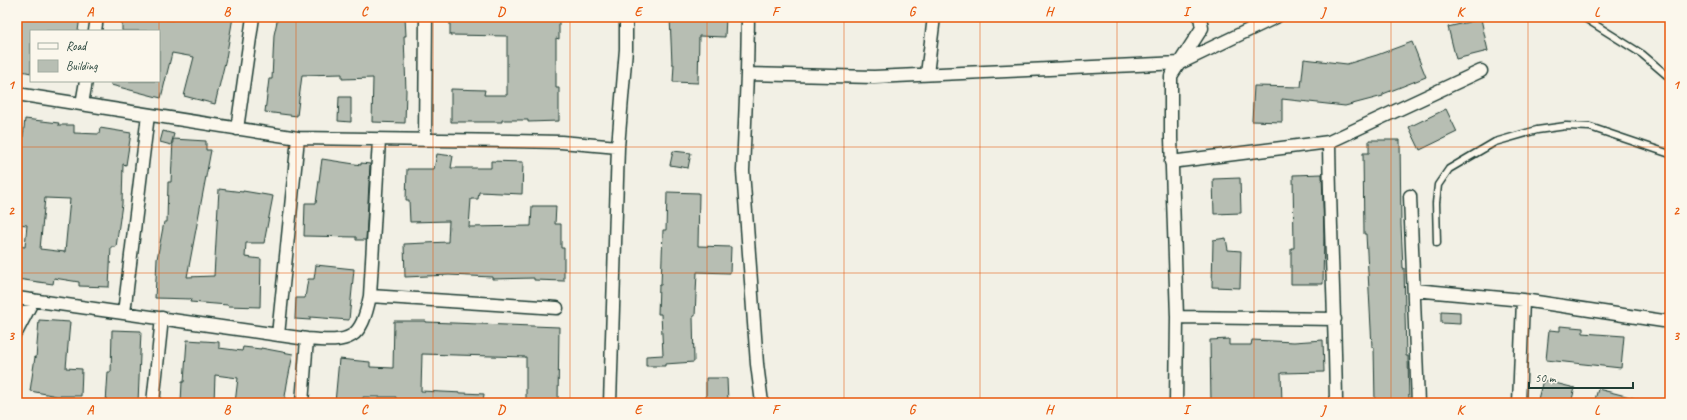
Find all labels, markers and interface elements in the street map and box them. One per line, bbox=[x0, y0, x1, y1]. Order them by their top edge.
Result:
text: A bbox=[87, 4, 95, 20]
text: B bbox=[224, 4, 232, 20]
text: C bbox=[361, 4, 369, 20]
text: D bbox=[497, 4, 506, 20]
text: E bbox=[635, 4, 644, 20]
text: F bbox=[772, 4, 781, 20]
text: G bbox=[909, 4, 917, 20]
text: H bbox=[1045, 4, 1055, 20]
text: I bbox=[1183, 4, 1192, 20]
text: J bbox=[1320, 4, 1327, 20]
text: K bbox=[1457, 4, 1467, 20]
text: L bbox=[1594, 4, 1601, 20]
legend bbox=[30, 30, 160, 82]
text: Road bbox=[66, 38, 88, 54]
text: Building bbox=[66, 58, 98, 74]
text: 1 bbox=[8, 77, 16, 93]
text: 1 bbox=[1673, 77, 1681, 93]
text: 2 bbox=[8, 203, 15, 219]
text: 2 bbox=[1673, 203, 1680, 219]
text: 3 bbox=[8, 328, 15, 344]
text: 3 bbox=[1673, 328, 1680, 344]
scale bar bbox=[1529, 364, 1633, 390]
text: 50 m bbox=[1535, 370, 1557, 386]
text: A bbox=[87, 402, 95, 418]
text: B bbox=[224, 402, 232, 418]
text: C bbox=[361, 402, 369, 418]
text: D bbox=[497, 402, 506, 418]
text: E bbox=[635, 402, 644, 418]
text: F bbox=[772, 402, 781, 418]
text: G bbox=[909, 402, 917, 418]
text: H bbox=[1045, 402, 1055, 418]
text: I bbox=[1183, 402, 1192, 418]
text: J bbox=[1320, 402, 1327, 418]
text: K bbox=[1457, 402, 1467, 418]
text: L bbox=[1594, 402, 1601, 418]

